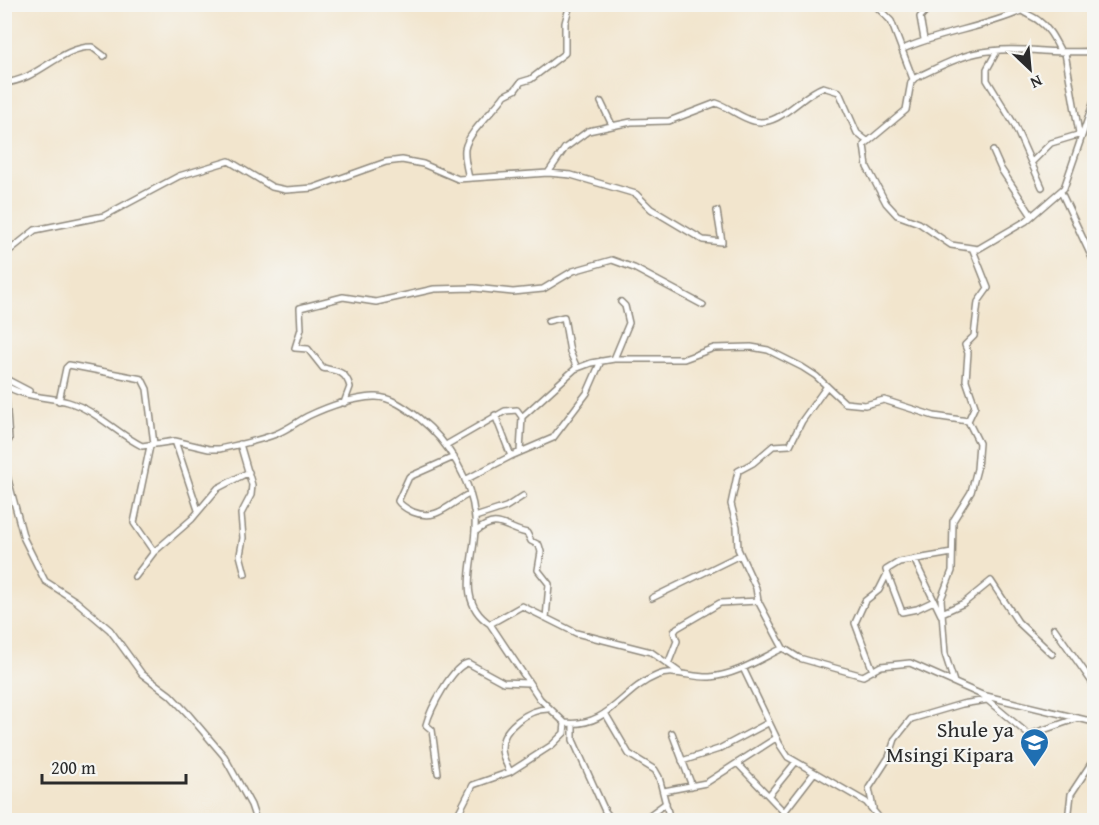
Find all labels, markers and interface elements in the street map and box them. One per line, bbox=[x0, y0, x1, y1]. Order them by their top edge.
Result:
north arrow bbox=[1000, 39, 1060, 99]
text: N bbox=[1026, 69, 1047, 96]
place label: Shule ya Msingi Kipara bbox=[886, 713, 1015, 770]
school or university icon: Shule ya Msingi Kipara bbox=[1019, 726, 1051, 768]
scale bar bbox=[42, 747, 186, 785]
text: 200 m bbox=[51, 754, 96, 781]

